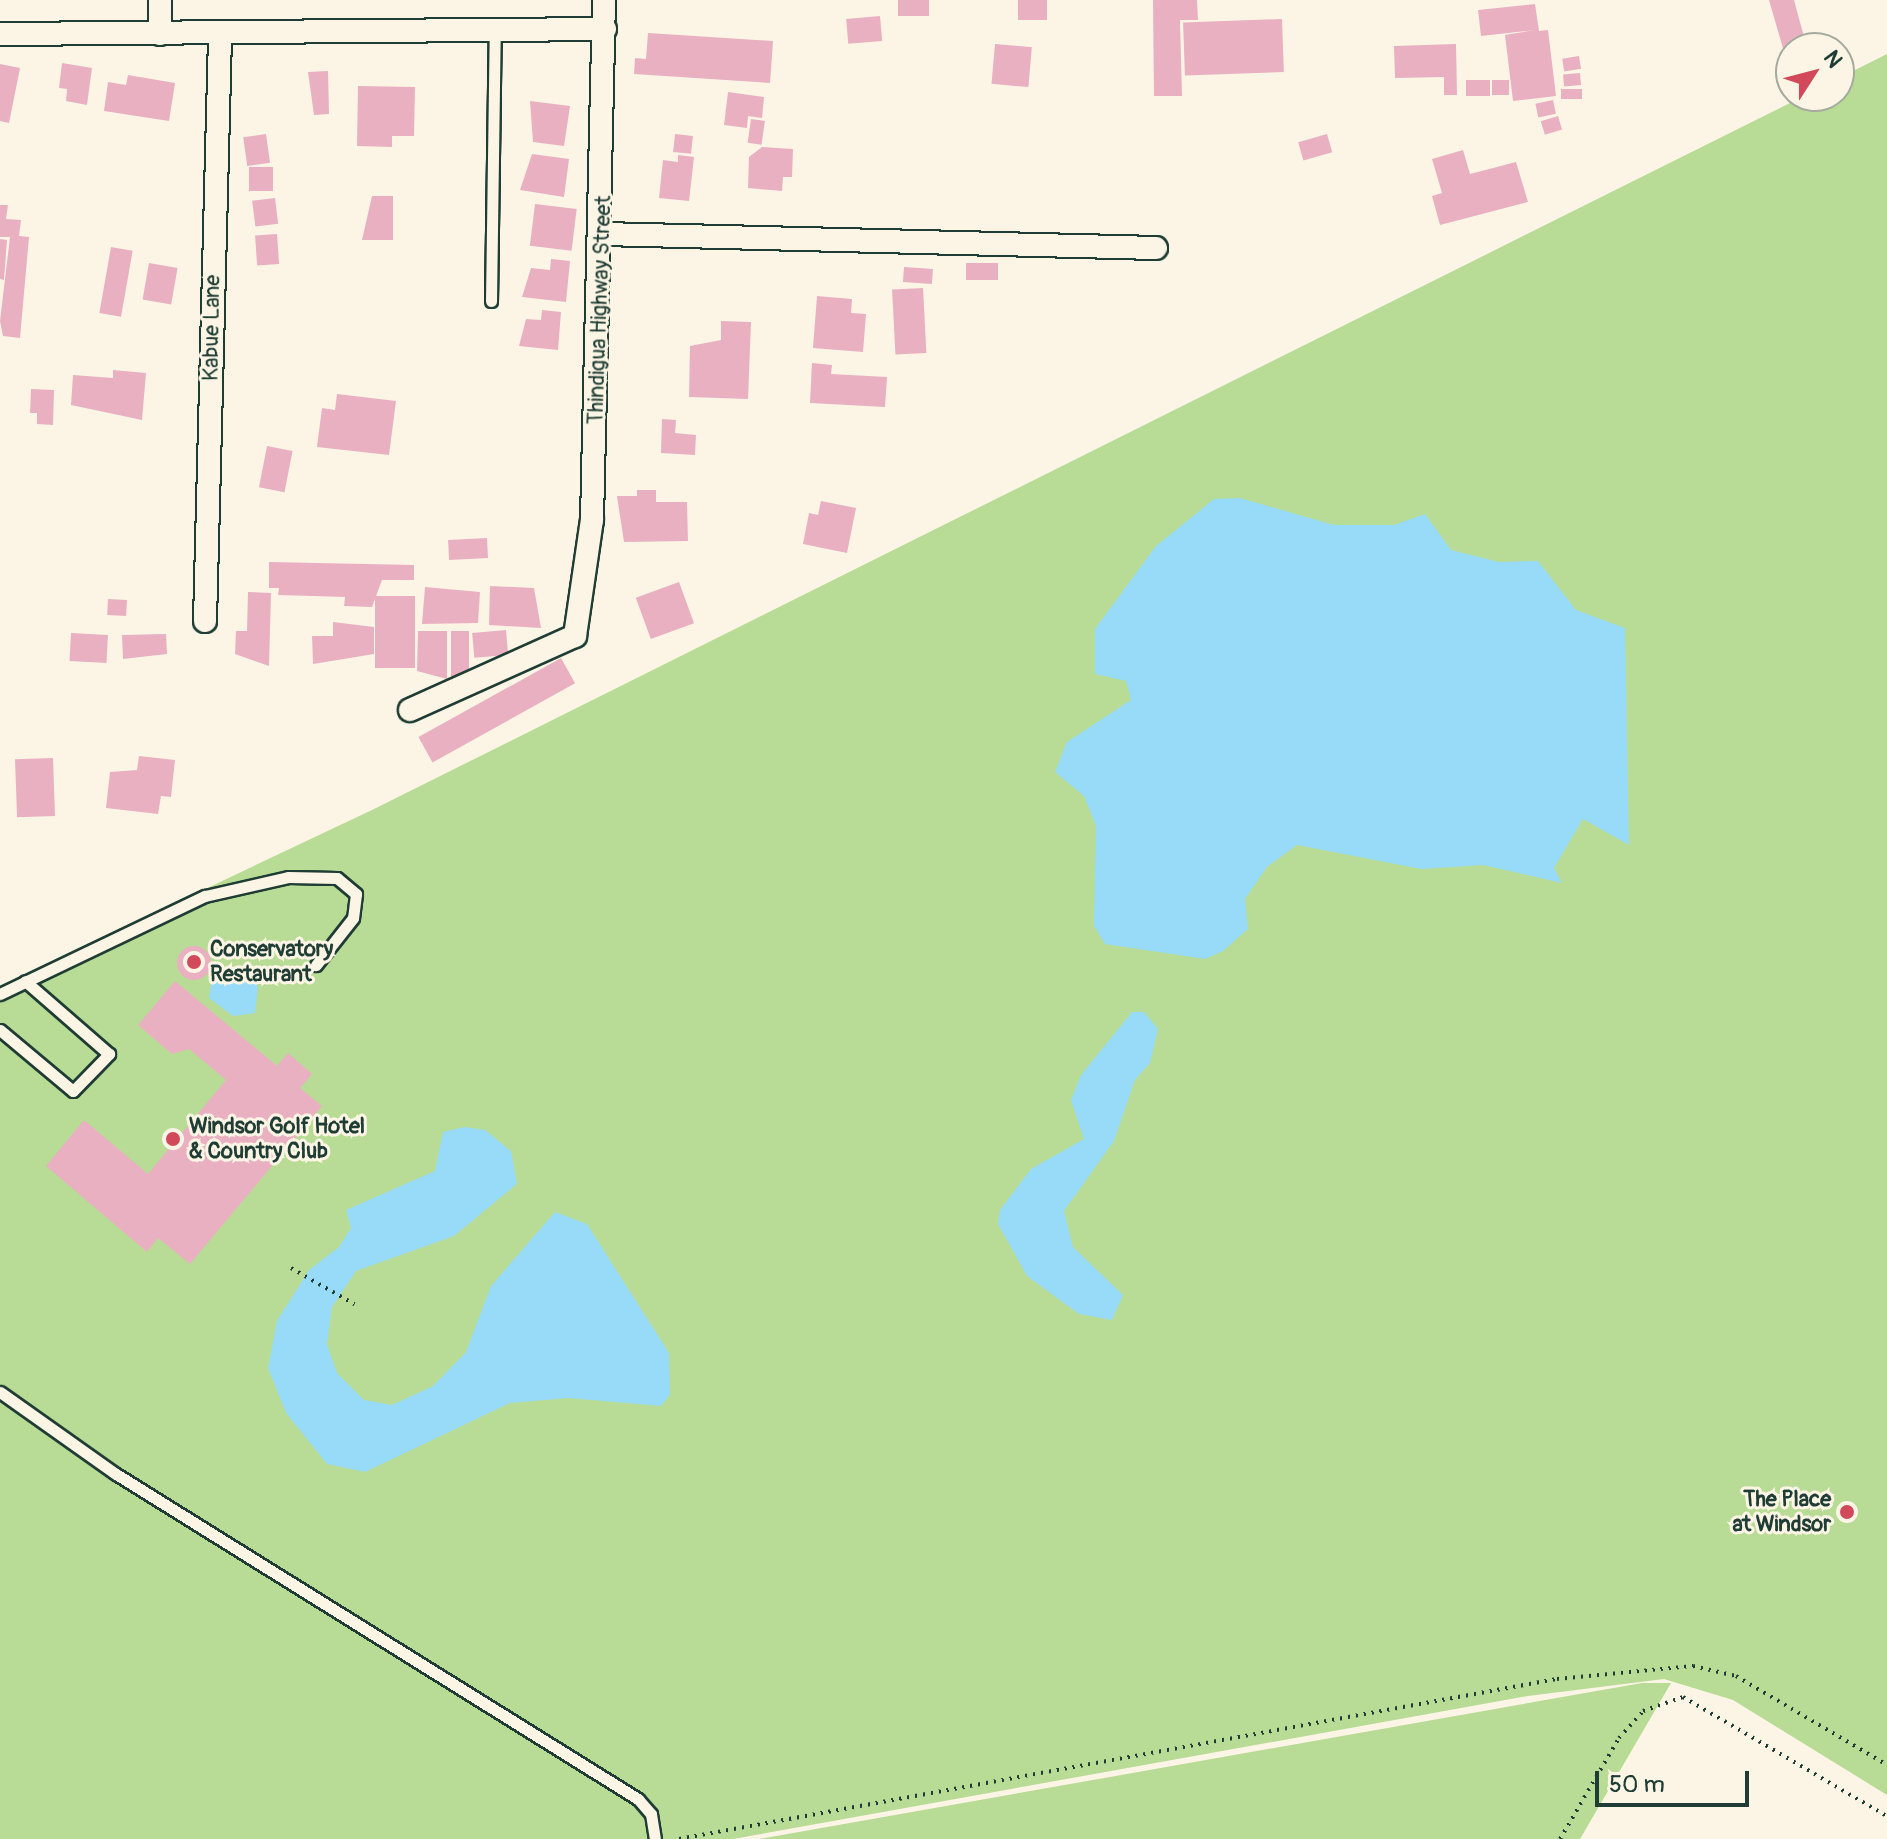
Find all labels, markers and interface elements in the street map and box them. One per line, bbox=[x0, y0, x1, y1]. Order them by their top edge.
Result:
north arrow bbox=[1775, 32, 1855, 112]
text: N bbox=[1817, 45, 1848, 73]
street label: Thindigua Highway Street bbox=[583, 195, 617, 425]
street label: Kabue Lane bbox=[198, 275, 226, 381]
place label: Conservatory Restaurant bbox=[210, 936, 333, 988]
marker: Conservatory Restaurant bbox=[185, 953, 203, 971]
place label: Windsor Golf Hotel & Country Club bbox=[189, 1113, 365, 1164]
marker: Windsor Golf Hotel & Country Club bbox=[164, 1130, 182, 1148]
place label: The Place at Windsor bbox=[1733, 1486, 1831, 1538]
marker: The Place at Windsor bbox=[1838, 1503, 1856, 1521]
scale bar bbox=[1599, 1755, 1753, 1805]
text: 50 m bbox=[1609, 1770, 1665, 1799]

